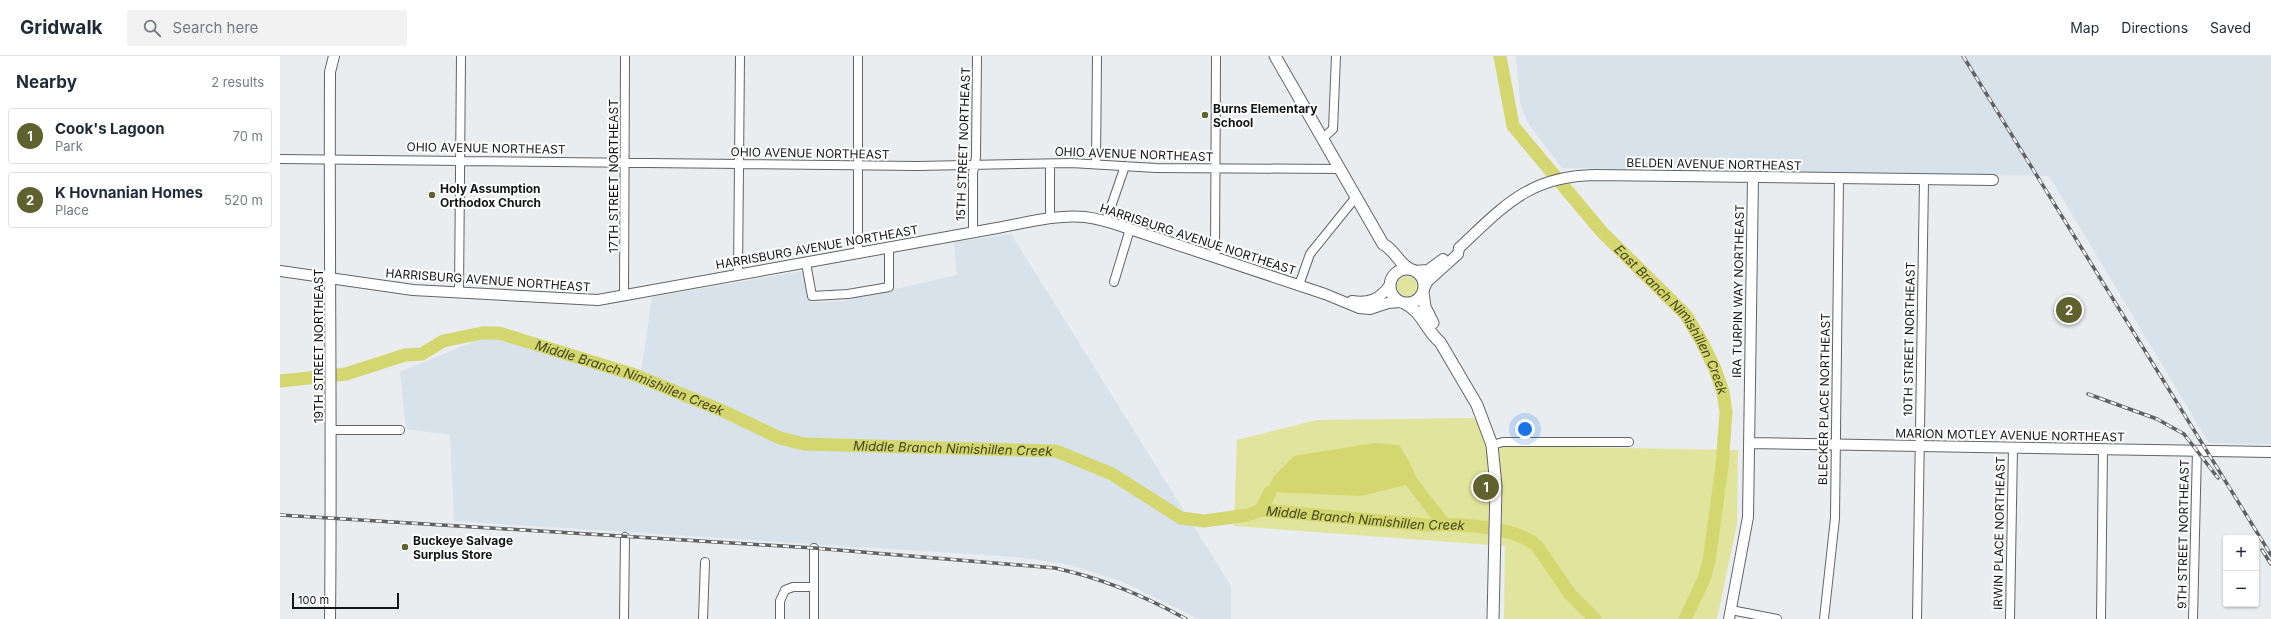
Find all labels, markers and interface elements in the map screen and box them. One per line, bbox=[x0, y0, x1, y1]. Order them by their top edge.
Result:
search box bbox=[127, 10, 407, 46]
text: Gridwalk bbox=[20, 16, 103, 39]
icon: search bbox=[141, 17, 163, 39]
text: Search here bbox=[173, 18, 258, 37]
text: Map bbox=[2070, 19, 2099, 36]
text: Directions bbox=[2121, 19, 2188, 36]
text: Saved bbox=[2210, 19, 2251, 36]
street label: 15TH STREET NORTHEAST bbox=[953, 66, 973, 221]
text: Nearby bbox=[16, 72, 77, 92]
text: 2 results bbox=[211, 74, 264, 90]
street label: 17TH STREET NORTHEAST bbox=[606, 99, 621, 253]
place label: Burns Elementary School bbox=[1213, 101, 1318, 130]
marker: Burns Elementary School bbox=[1200, 110, 1210, 120]
text: Cook's Lagoon bbox=[55, 119, 165, 138]
text: 1 bbox=[27, 128, 33, 144]
text: 70 m bbox=[233, 128, 263, 144]
text: Park bbox=[55, 138, 83, 154]
street label: OHIO AVENUE NORTHEAST bbox=[406, 139, 566, 157]
street label: OHIO AVENUE NORTHEAST bbox=[730, 144, 890, 162]
street label: OHIO AVENUE NORTHEAST bbox=[1054, 144, 1214, 164]
street label: BELDEN AVENUE NORTHEAST bbox=[1626, 155, 1802, 173]
place label: Holy Assumption Orthodox Church bbox=[440, 181, 541, 210]
text: K Hovnanian Homes bbox=[55, 183, 203, 202]
marker: Holy Assumption Orthodox Church bbox=[427, 190, 437, 200]
text: 2 bbox=[26, 192, 34, 208]
text: 520 m bbox=[224, 192, 263, 208]
street label: HARRISBURG AVENUE NORTHEAST bbox=[1098, 200, 1298, 278]
text: Place bbox=[55, 202, 89, 218]
street label: IRA TURPIN WAY NORTHEAST bbox=[1729, 204, 1747, 378]
street label: HARRISBURG AVENUE NORTHEAST bbox=[715, 222, 920, 272]
water label: East Branch Nimishillen Creek bbox=[1611, 241, 1732, 397]
street label: 10TH STREET NORTHEAST bbox=[1900, 261, 1918, 416]
street label: HARRISBURG AVENUE NORTHEAST bbox=[385, 265, 591, 295]
street label: 19TH STREET NORTHEAST bbox=[311, 268, 326, 423]
pin: 2 bbox=[2056, 295, 2082, 325]
street label: BLECKER PLACE NORTHEAST bbox=[1815, 313, 1833, 485]
water label: Middle Branch Nimishillen Creek bbox=[533, 337, 727, 419]
your location bbox=[1515, 419, 1535, 439]
street label: MARION MOTLEY AVENUE NORTHEAST bbox=[1895, 425, 2125, 445]
water label: Middle Branch Nimishillen Creek bbox=[853, 437, 1054, 459]
street label: IRWIN PLACE NORTHEAST bbox=[1990, 456, 2008, 610]
street label: 9TH STREET NORTHEAST bbox=[2174, 459, 2192, 609]
pin: 1 bbox=[1473, 472, 1499, 502]
water label: Middle Branch Nimishillen Creek bbox=[1265, 502, 1466, 533]
place label: Buckeye Salvage Surplus Store bbox=[413, 533, 513, 562]
map controls bbox=[2223, 535, 2259, 607]
button: + bbox=[2223, 535, 2259, 571]
marker: Buckeye Salvage Surplus Store bbox=[400, 542, 410, 552]
button: − bbox=[2223, 571, 2259, 607]
scale bar bbox=[292, 591, 399, 610]
text: 100 m bbox=[298, 593, 329, 607]

